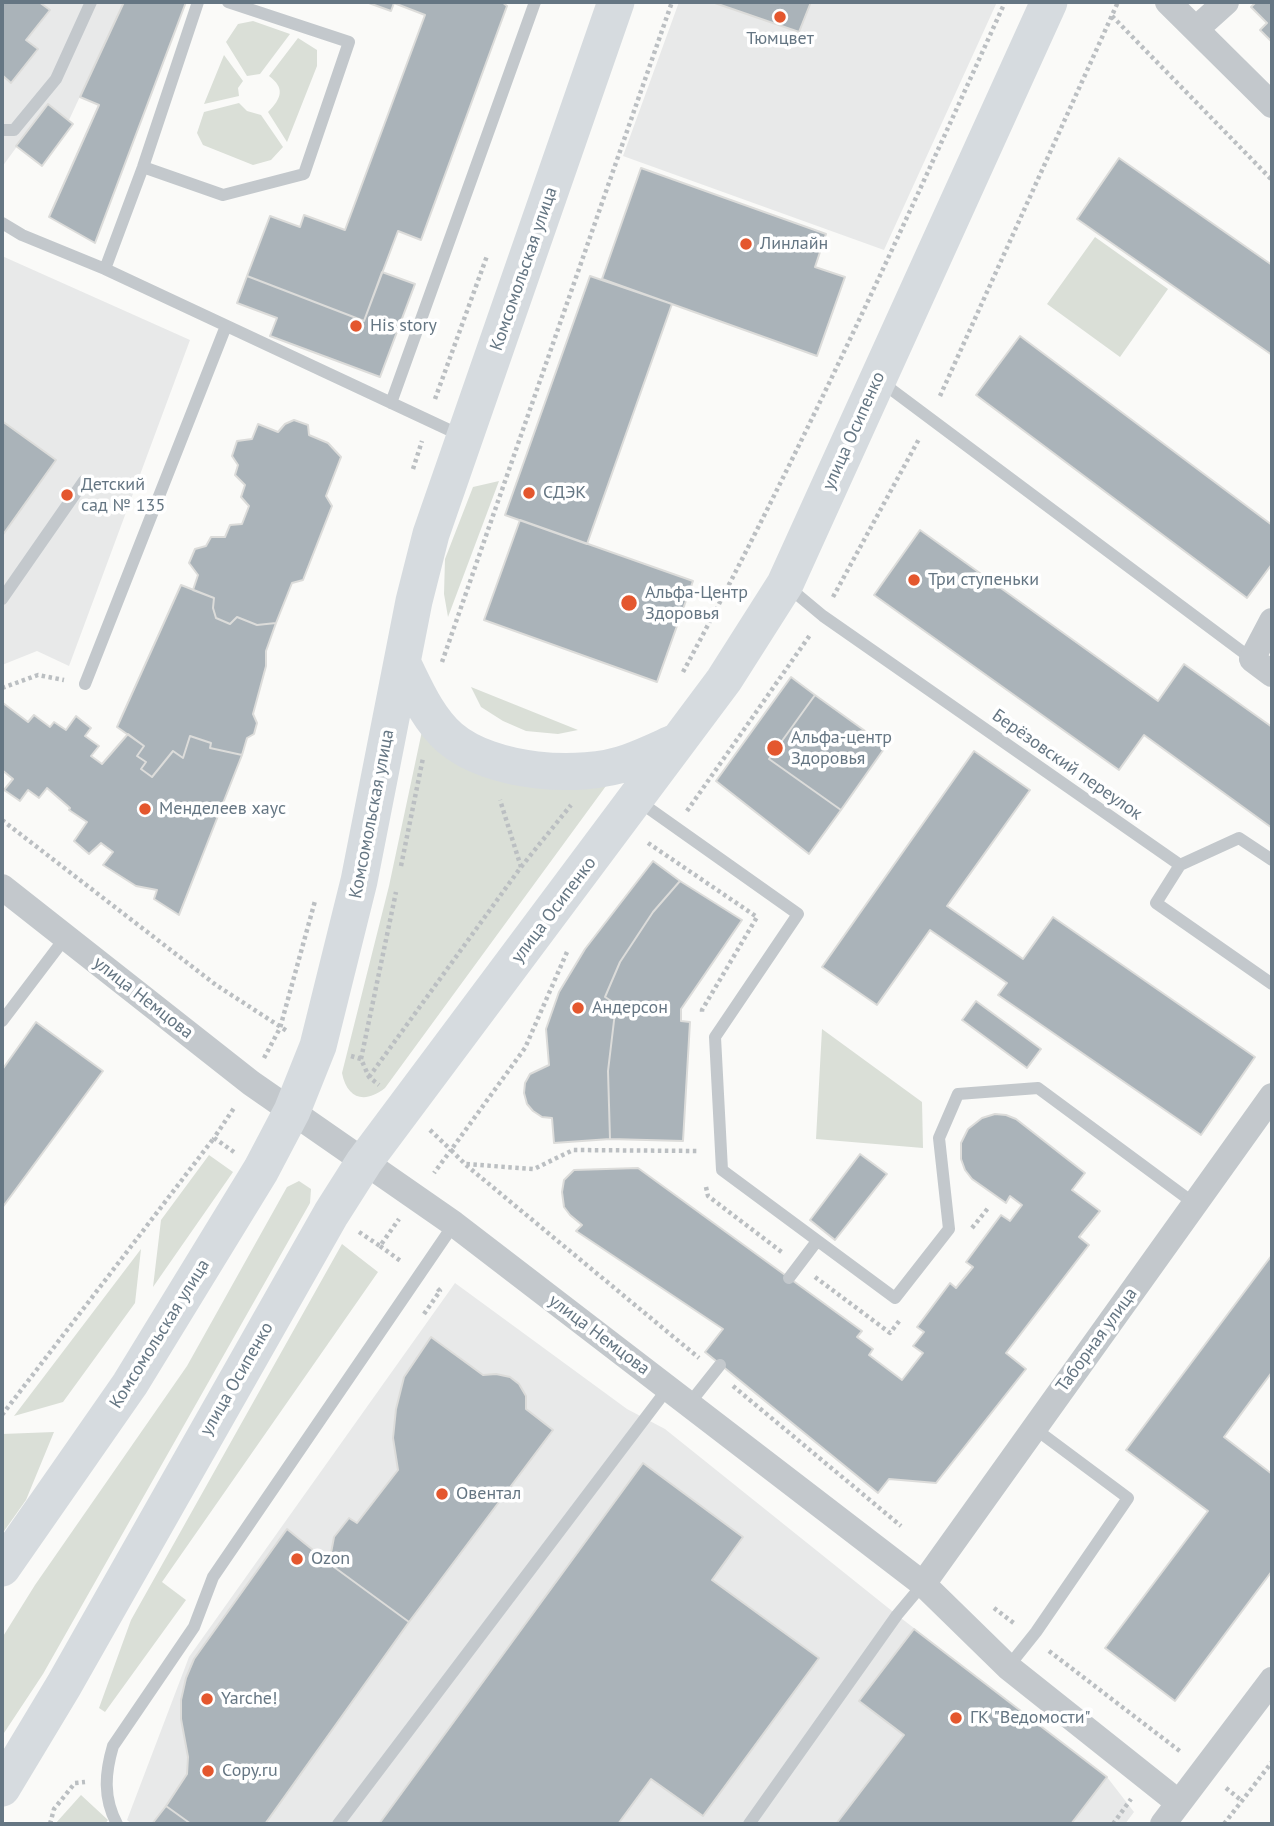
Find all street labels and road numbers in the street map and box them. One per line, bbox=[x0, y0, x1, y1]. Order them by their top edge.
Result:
street label: Комсомольская улица bbox=[486, 184, 562, 354]
street label: улица Осипенко bbox=[818, 368, 890, 494]
street label: Берёзовский переулок bbox=[988, 705, 1146, 825]
street label: Комсомольская улица bbox=[345, 728, 399, 900]
street label: улица Осипенко bbox=[507, 853, 601, 967]
street label: улица Немцова bbox=[89, 952, 197, 1044]
street label: Комсомольская улица bbox=[105, 1256, 215, 1412]
street label: Таборная улица bbox=[1052, 1284, 1142, 1396]
street label: улица Немцова bbox=[544, 1290, 654, 1380]
street label: улица Осипенко bbox=[196, 1318, 278, 1440]

